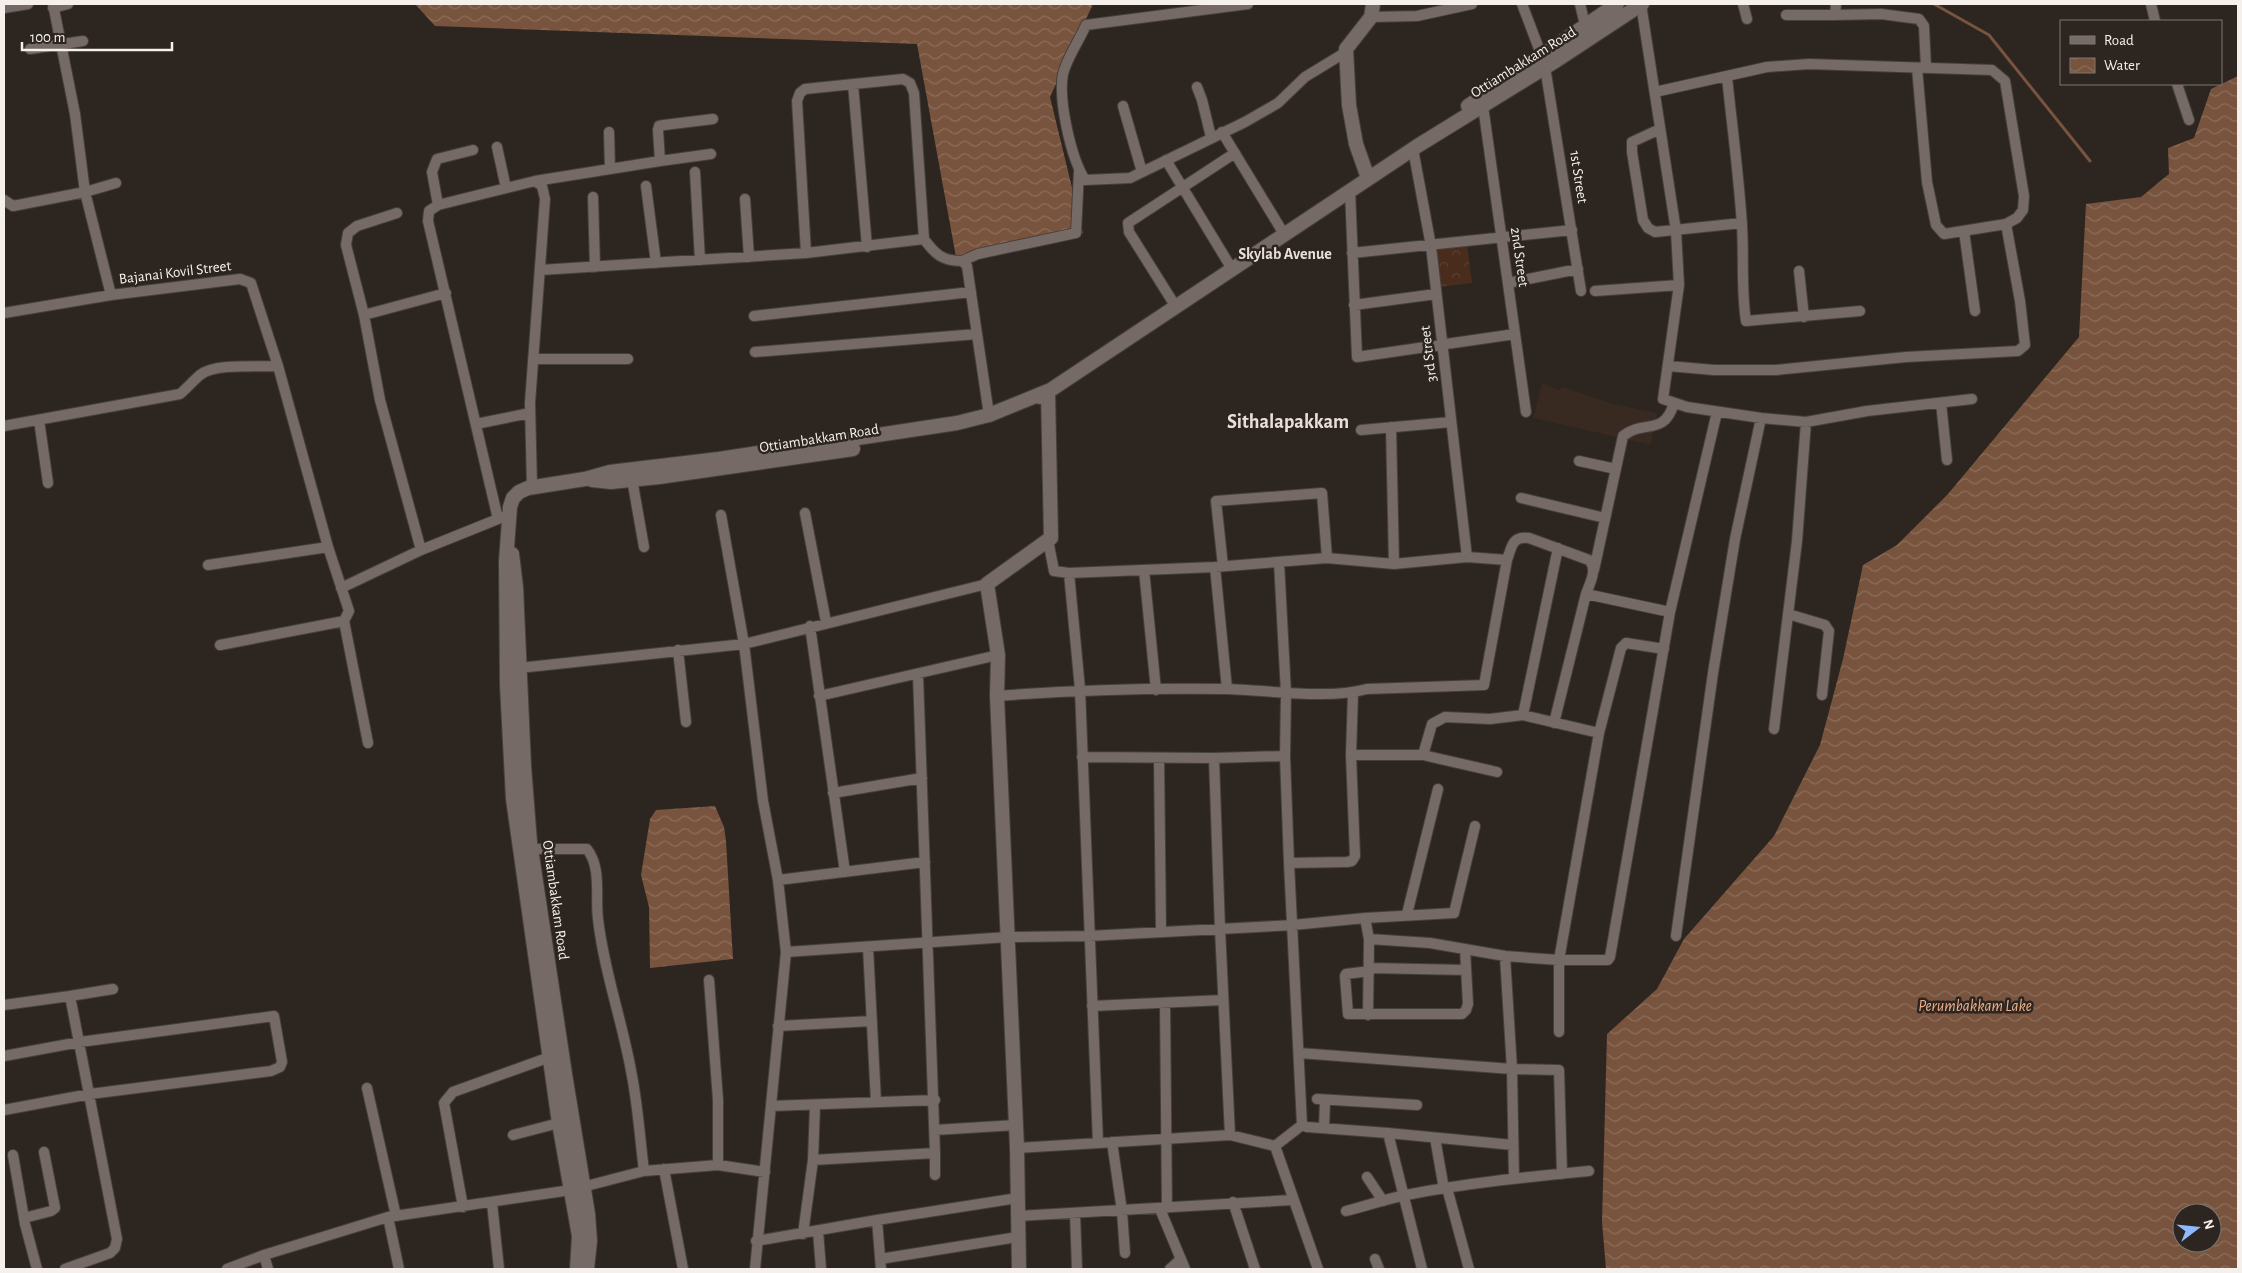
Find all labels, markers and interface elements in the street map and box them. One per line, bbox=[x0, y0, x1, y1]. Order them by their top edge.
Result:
scale bar bbox=[22, 20, 172, 52]
legend bbox=[2060, 20, 2222, 85]
street label: Ottiambakkam Road bbox=[1468, 24, 1579, 101]
text: 100 m bbox=[30, 30, 65, 45]
text: Road bbox=[2104, 33, 2134, 48]
text: Water bbox=[2104, 58, 2140, 73]
street label: 1st Street bbox=[1567, 150, 1590, 205]
street label: 2nd Street bbox=[1508, 226, 1531, 288]
district label: Skylab Avenue bbox=[1238, 246, 1332, 263]
street label: Bajanai Kovil Street bbox=[118, 258, 232, 287]
street label: 3rd Street bbox=[1418, 325, 1439, 383]
district label: Sithalapakkam bbox=[1227, 412, 1349, 432]
street label: Ottiambakkam Road bbox=[758, 422, 880, 455]
street label: Ottiambakkam Road bbox=[540, 839, 571, 961]
water label: Perumbakkam Lake bbox=[1918, 998, 2032, 1014]
north arrow bbox=[2172, 1203, 2222, 1253]
text: N bbox=[2200, 1218, 2217, 1231]

